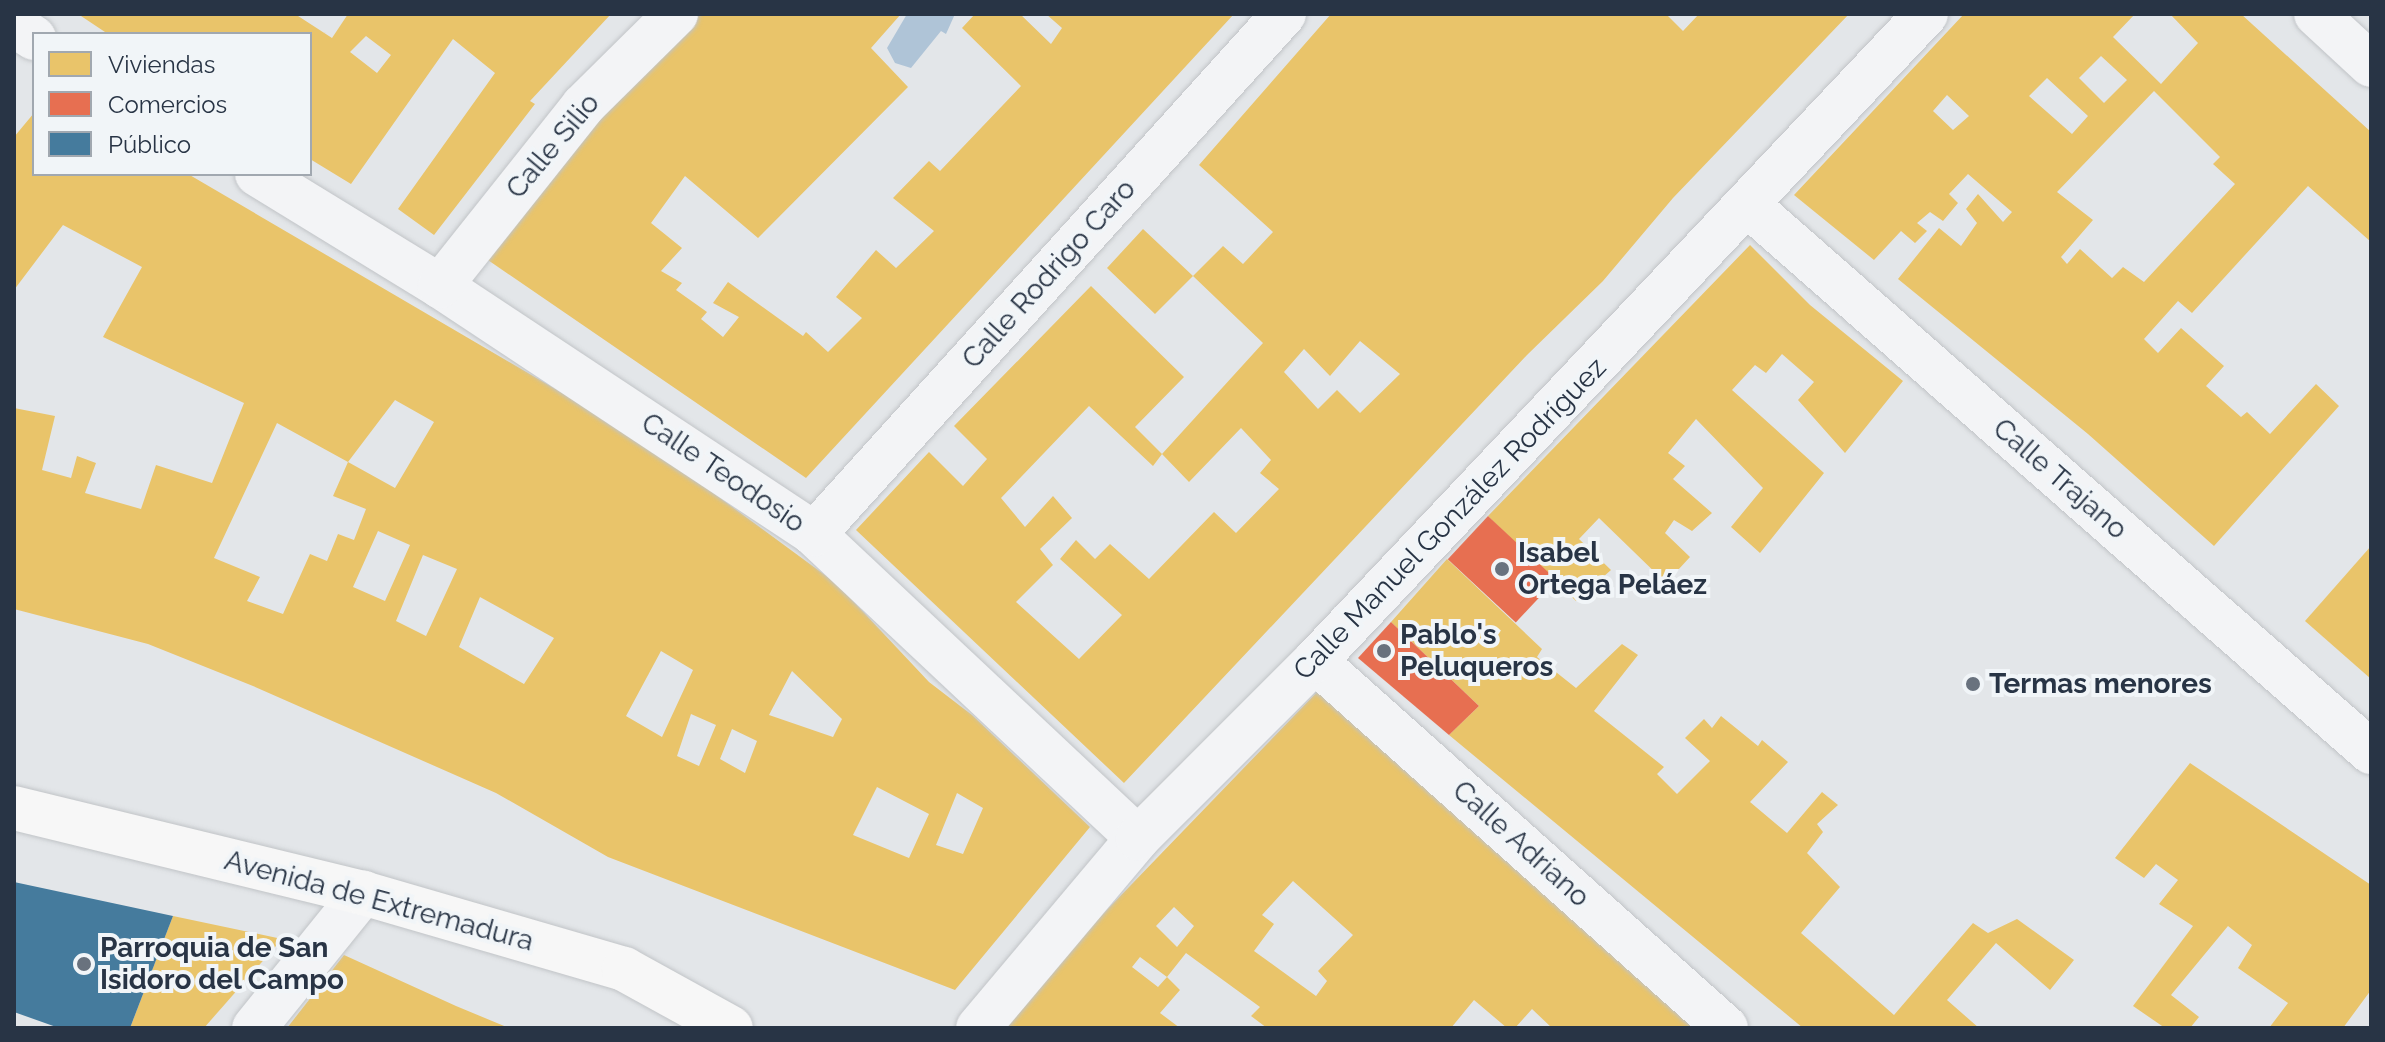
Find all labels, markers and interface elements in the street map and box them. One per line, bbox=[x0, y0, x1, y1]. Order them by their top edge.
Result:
legend bbox=[32, 32, 312, 176]
text: Viviendas bbox=[108, 50, 215, 79]
street label: Calle Silio bbox=[499, 87, 607, 205]
text: Comercios bbox=[108, 90, 227, 119]
text: Público bbox=[108, 130, 191, 159]
street label: Calle Rodrigo Caro bbox=[955, 173, 1143, 375]
street label: Calle Manuel González Rodríguez bbox=[1287, 351, 1613, 687]
street label: Calle Teodosio bbox=[635, 406, 811, 540]
street label: Calle Trajano bbox=[1986, 411, 2134, 547]
place label: Isabel Ortega Peláez bbox=[1518, 536, 1707, 602]
marker: Isabel Ortega Peláez bbox=[1493, 560, 1511, 578]
place label: Pablo's Peluqueros bbox=[1400, 618, 1553, 684]
marker: Pablo's Peluqueros bbox=[1375, 642, 1393, 660]
place label: Termas menores bbox=[1989, 667, 2212, 701]
marker: Termas menores bbox=[1964, 675, 1982, 693]
street label: Calle Adriano bbox=[1445, 774, 1597, 914]
street label: Avenida de Extremadura bbox=[221, 844, 537, 958]
place label: Parroquia de San Isidoro del Campo bbox=[100, 931, 345, 997]
marker: Parroquia de San Isidoro del Campo bbox=[75, 955, 93, 973]

